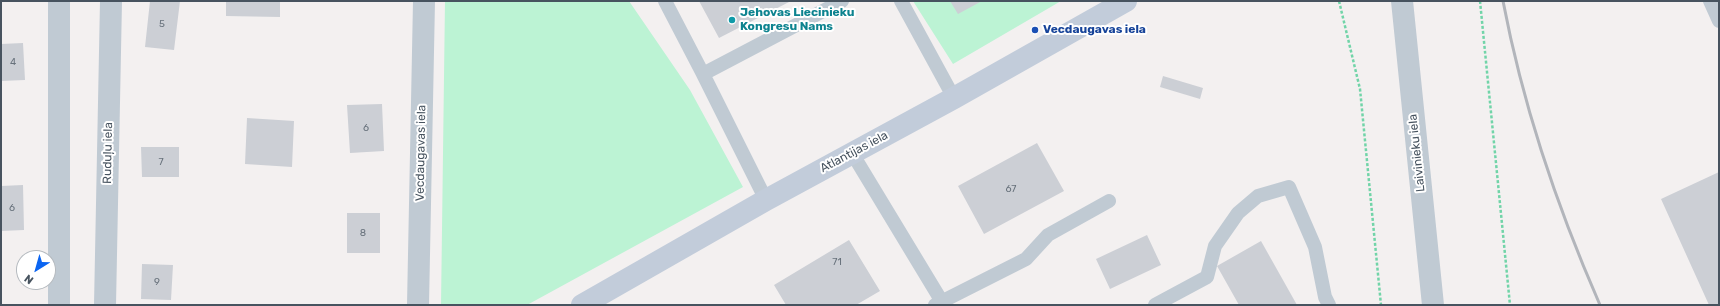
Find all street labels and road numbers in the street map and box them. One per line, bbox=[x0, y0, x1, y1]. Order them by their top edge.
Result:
street label: Vecdaugavas iela bbox=[413, 105, 429, 201]
street label: Laivinieku iela bbox=[1406, 113, 1428, 193]
street label: Ruduļu iela bbox=[100, 122, 116, 184]
street label: Atlantijas iela bbox=[818, 128, 890, 176]

